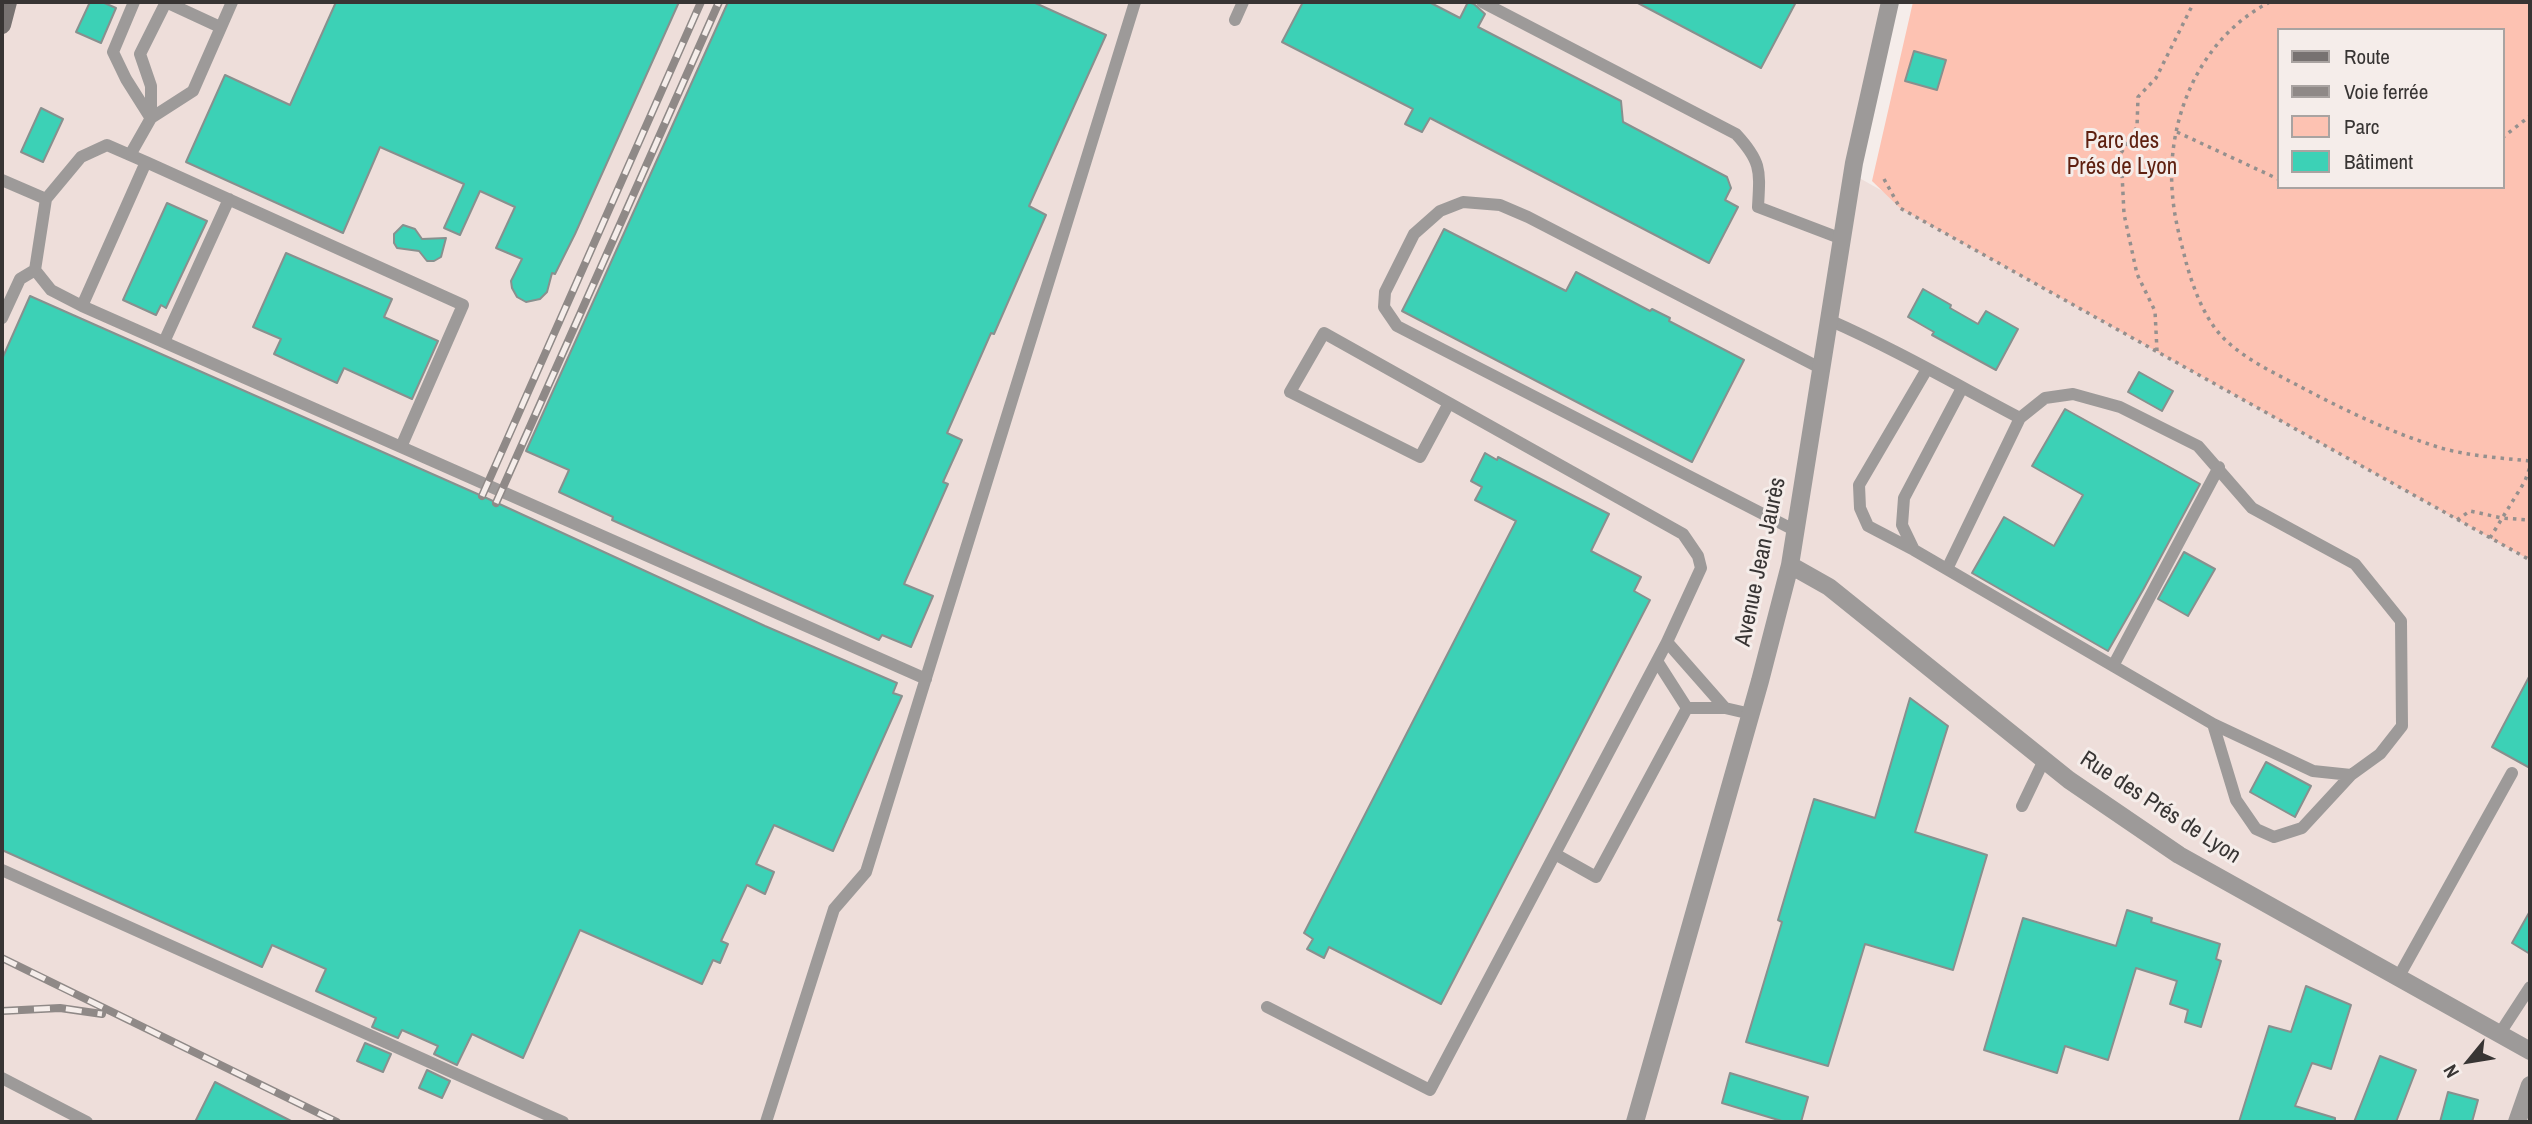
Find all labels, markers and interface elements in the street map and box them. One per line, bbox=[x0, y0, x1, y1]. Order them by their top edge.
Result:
legend bbox=[2276, 28, 2504, 189]
text: Route bbox=[2344, 42, 2390, 71]
text: Voie ferrée bbox=[2344, 77, 2428, 106]
text: Parc bbox=[2344, 112, 2379, 141]
park label: Parc des Prés de Lyon bbox=[2067, 128, 2177, 182]
text: Bâtiment bbox=[2344, 147, 2413, 176]
street label: Avenue Jean Jaurès bbox=[1730, 475, 1792, 649]
street label: Rue des Prés de Lyon bbox=[2075, 746, 2245, 870]
north arrow bbox=[2434, 1026, 2504, 1096]
text: N bbox=[2437, 1060, 2465, 1083]

